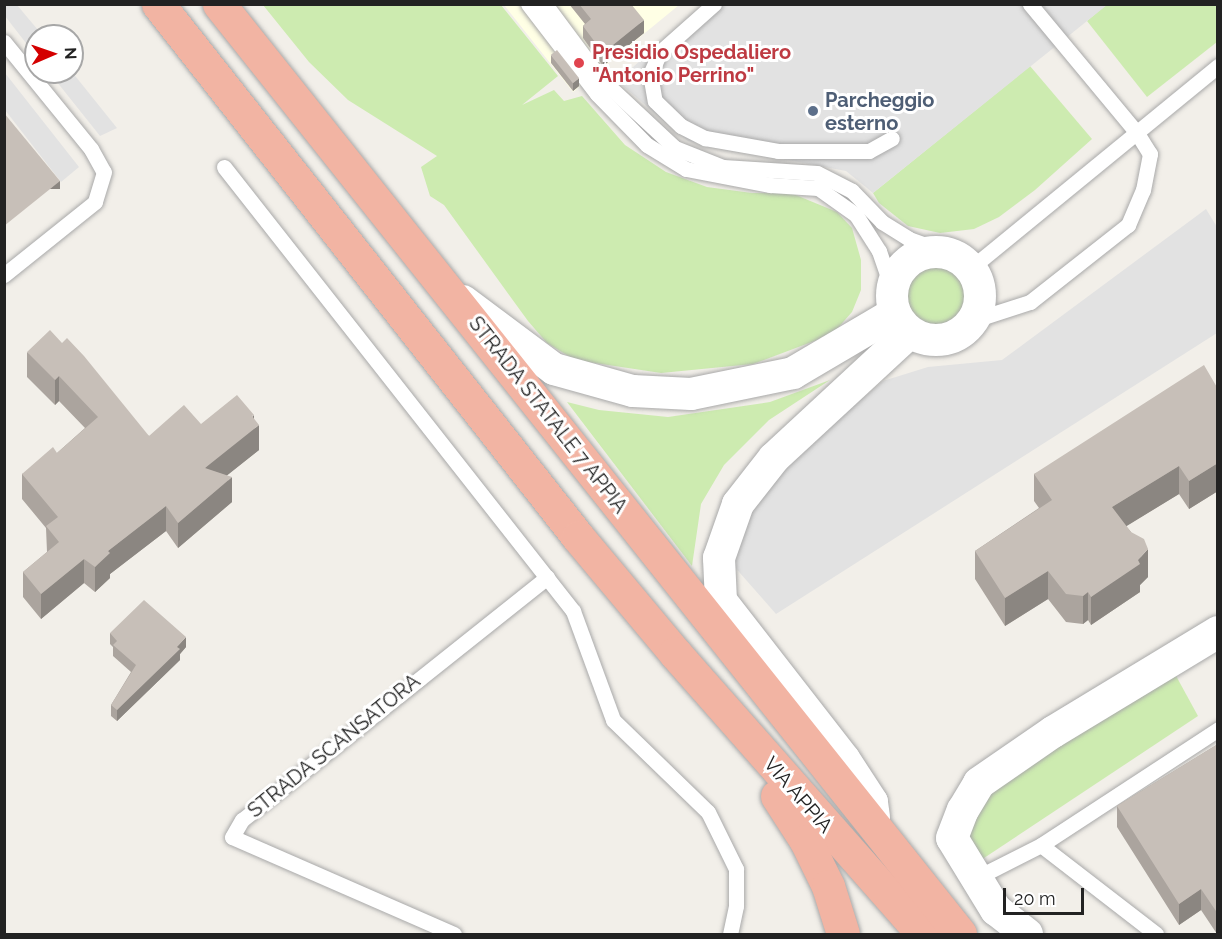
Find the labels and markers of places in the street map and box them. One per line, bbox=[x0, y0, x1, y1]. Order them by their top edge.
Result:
place label: Presidio Ospedaliero "Antonio Perrino" bbox=[592, 40, 791, 87]
marker: Presidio Ospedaliero "Antonio Perrino" bbox=[570, 54, 588, 72]
place label: Parcheggio esterno bbox=[825, 88, 934, 135]
marker: Parcheggio esterno bbox=[806, 104, 820, 118]

